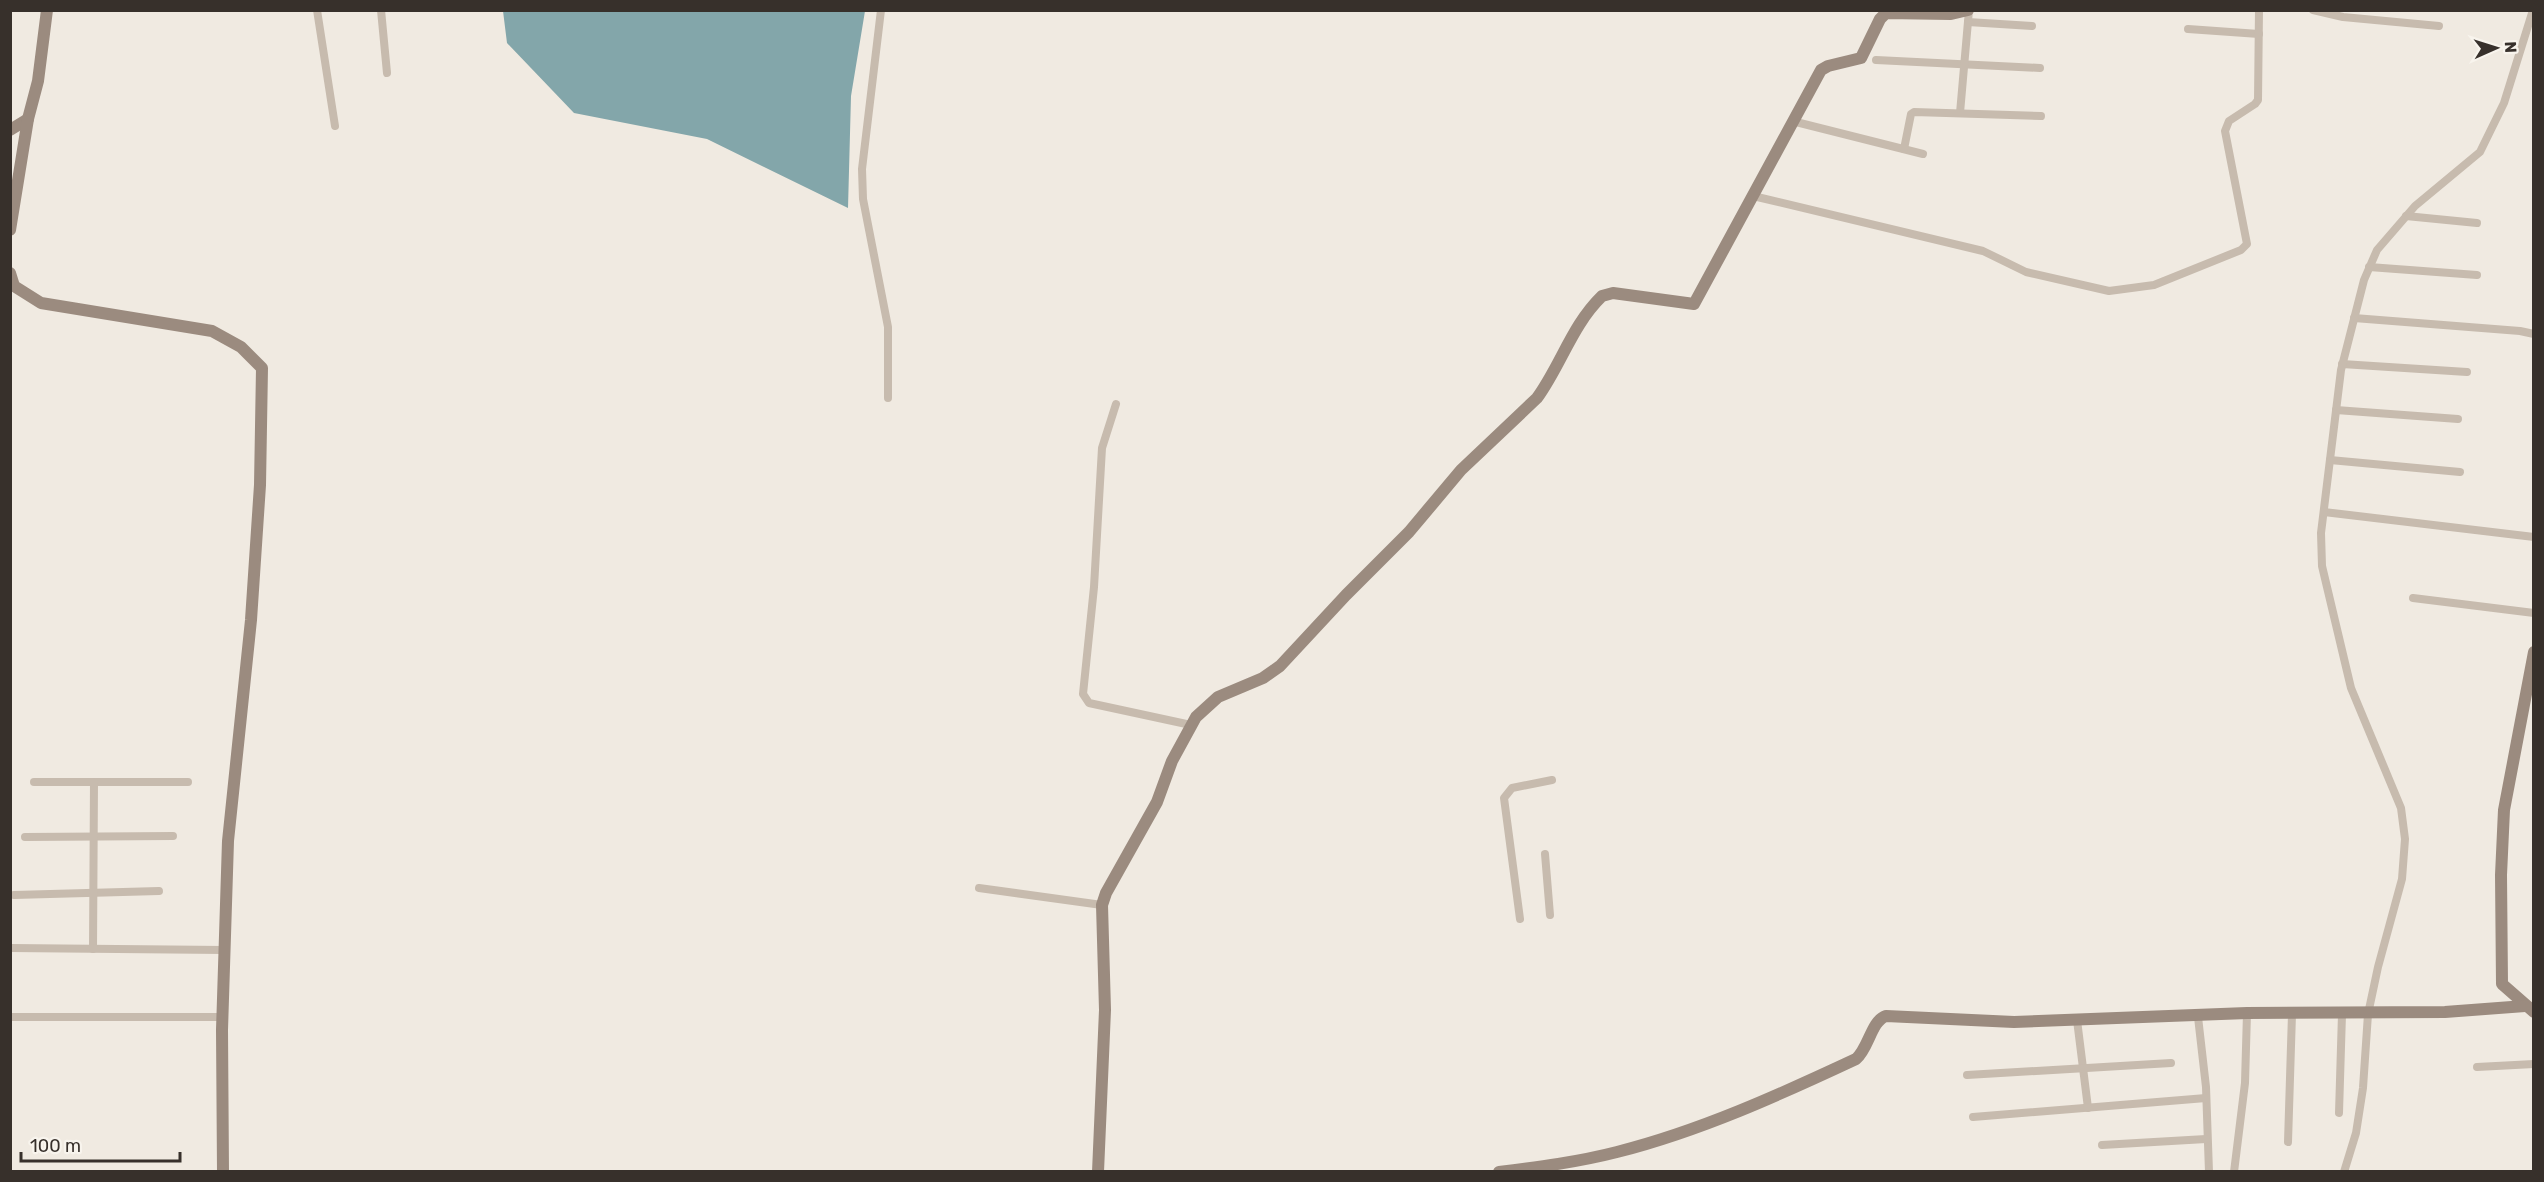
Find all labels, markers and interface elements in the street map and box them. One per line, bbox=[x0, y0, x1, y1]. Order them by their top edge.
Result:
north arrow bbox=[2466, 18, 2526, 78]
text: N bbox=[2501, 41, 2520, 53]
scale bar bbox=[21, 1125, 180, 1163]
text: 100 m bbox=[30, 1135, 81, 1157]

